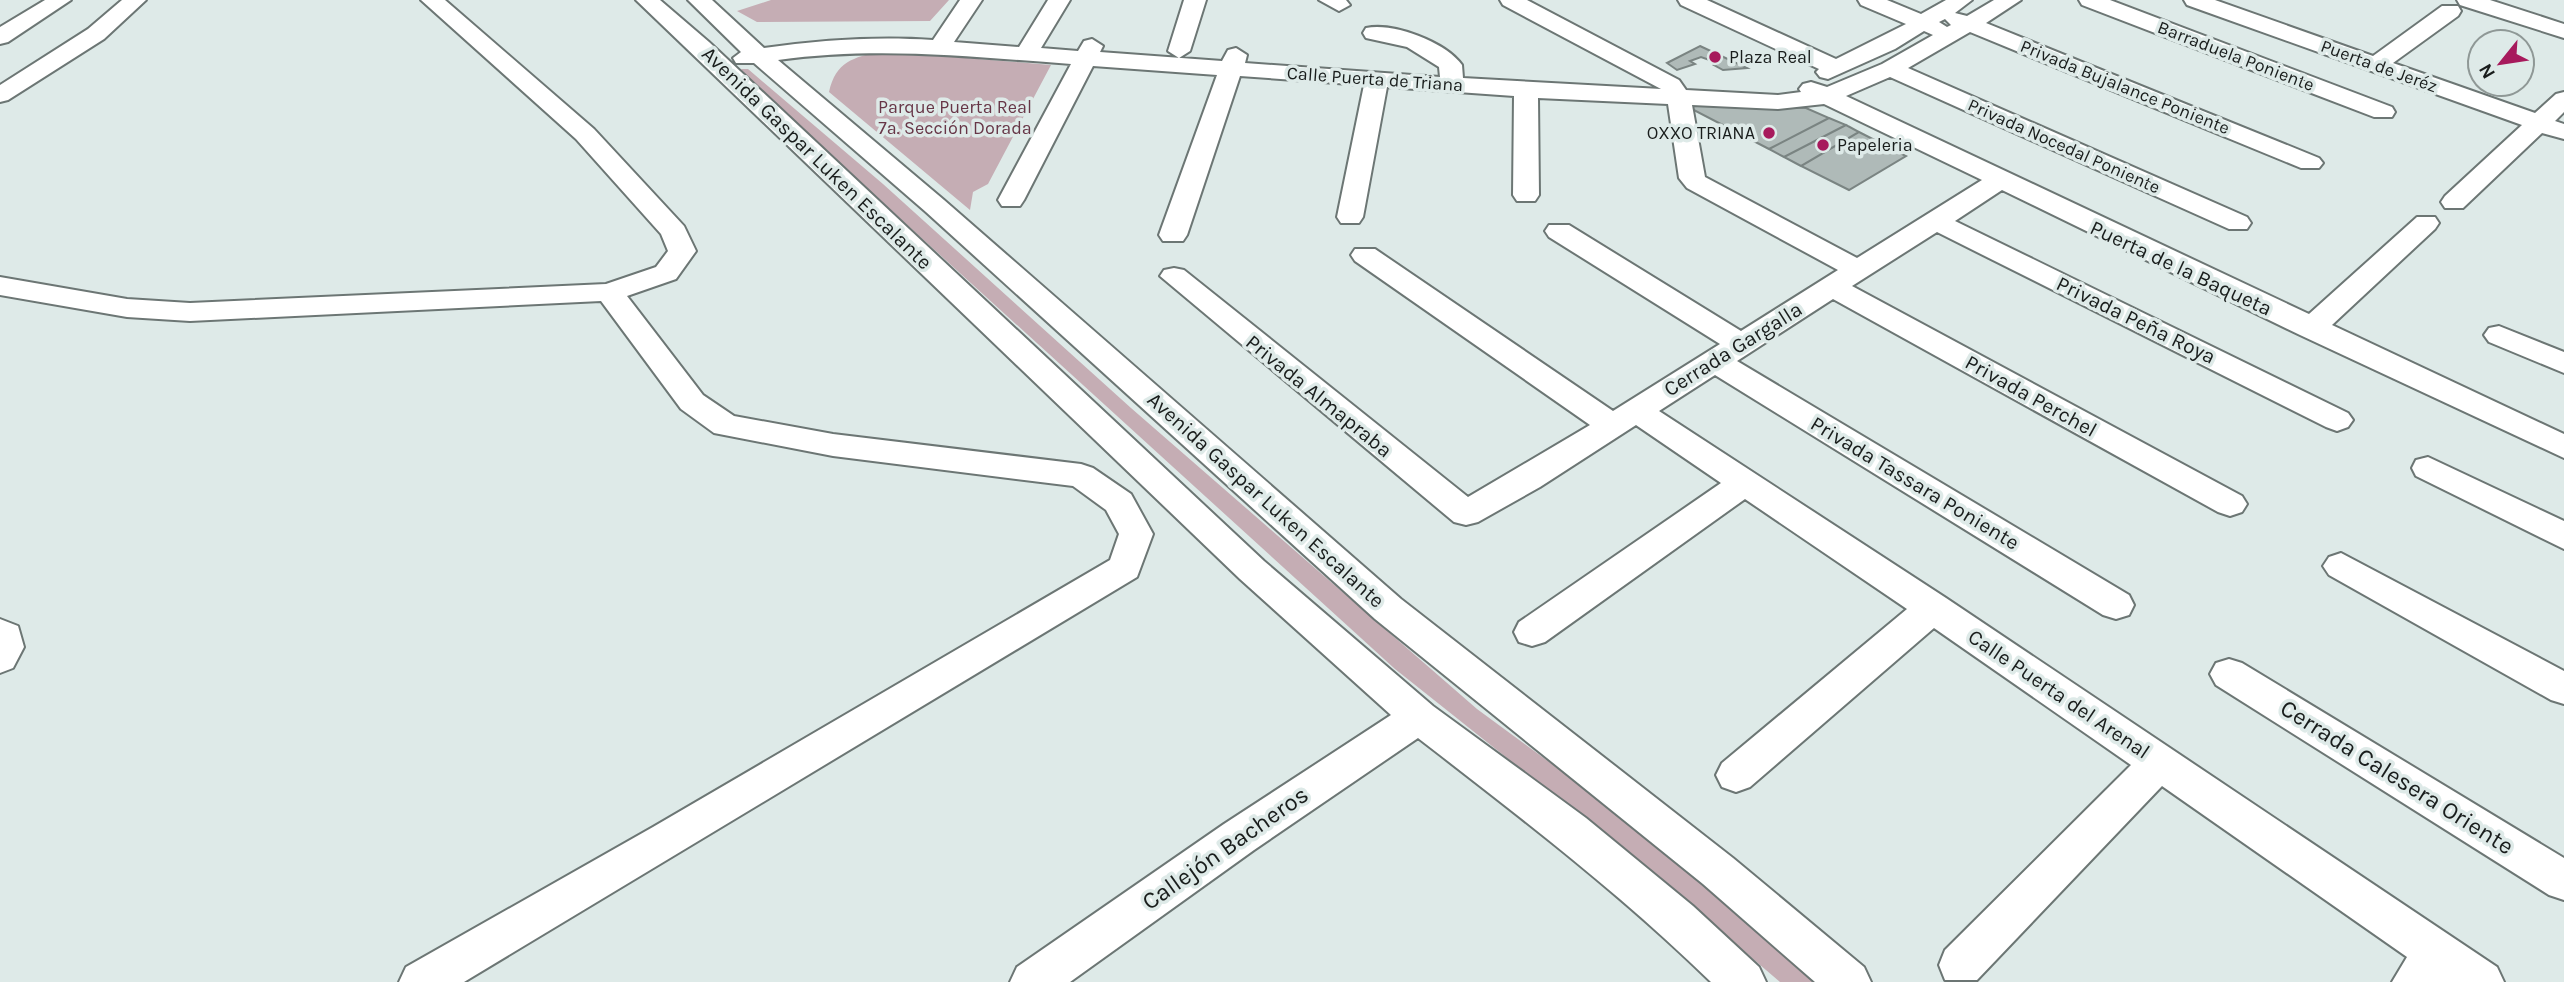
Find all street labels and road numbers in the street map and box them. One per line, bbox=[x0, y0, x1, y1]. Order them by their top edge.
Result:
street label: Barraduela Poniente bbox=[2154, 16, 2318, 96]
street label: Privada Bujalance Poniente bbox=[2017, 35, 2233, 139]
street label: Puerta de Jeréz bbox=[2318, 35, 2440, 97]
street label: Avenida Gaspar Luken Escalante bbox=[697, 42, 937, 274]
street label: Calle Puerta de Triana bbox=[1286, 62, 1464, 96]
street label: Privada Nocedal Poniente bbox=[1964, 94, 2164, 198]
street label: Puerta de la Baqueta bbox=[2086, 215, 2276, 321]
street label: Privada Peña Roya bbox=[2053, 271, 2219, 369]
street label: Cerrada Gargalla bbox=[1659, 297, 1807, 401]
street label: Privada Almapraba bbox=[1241, 330, 1397, 462]
street label: Privada Perchel bbox=[1961, 350, 2101, 442]
street label: Avenida Gaspar Luken Escalante bbox=[1143, 387, 1389, 613]
street label: Privada Tassara Poniente bbox=[1806, 411, 2024, 555]
street label: Calle Puerta del Arenal bbox=[1964, 624, 2154, 764]
street label: Cerrada Calesera Oriente bbox=[2275, 694, 2519, 860]
street label: Callejón Bacheros bbox=[1137, 780, 1313, 916]

